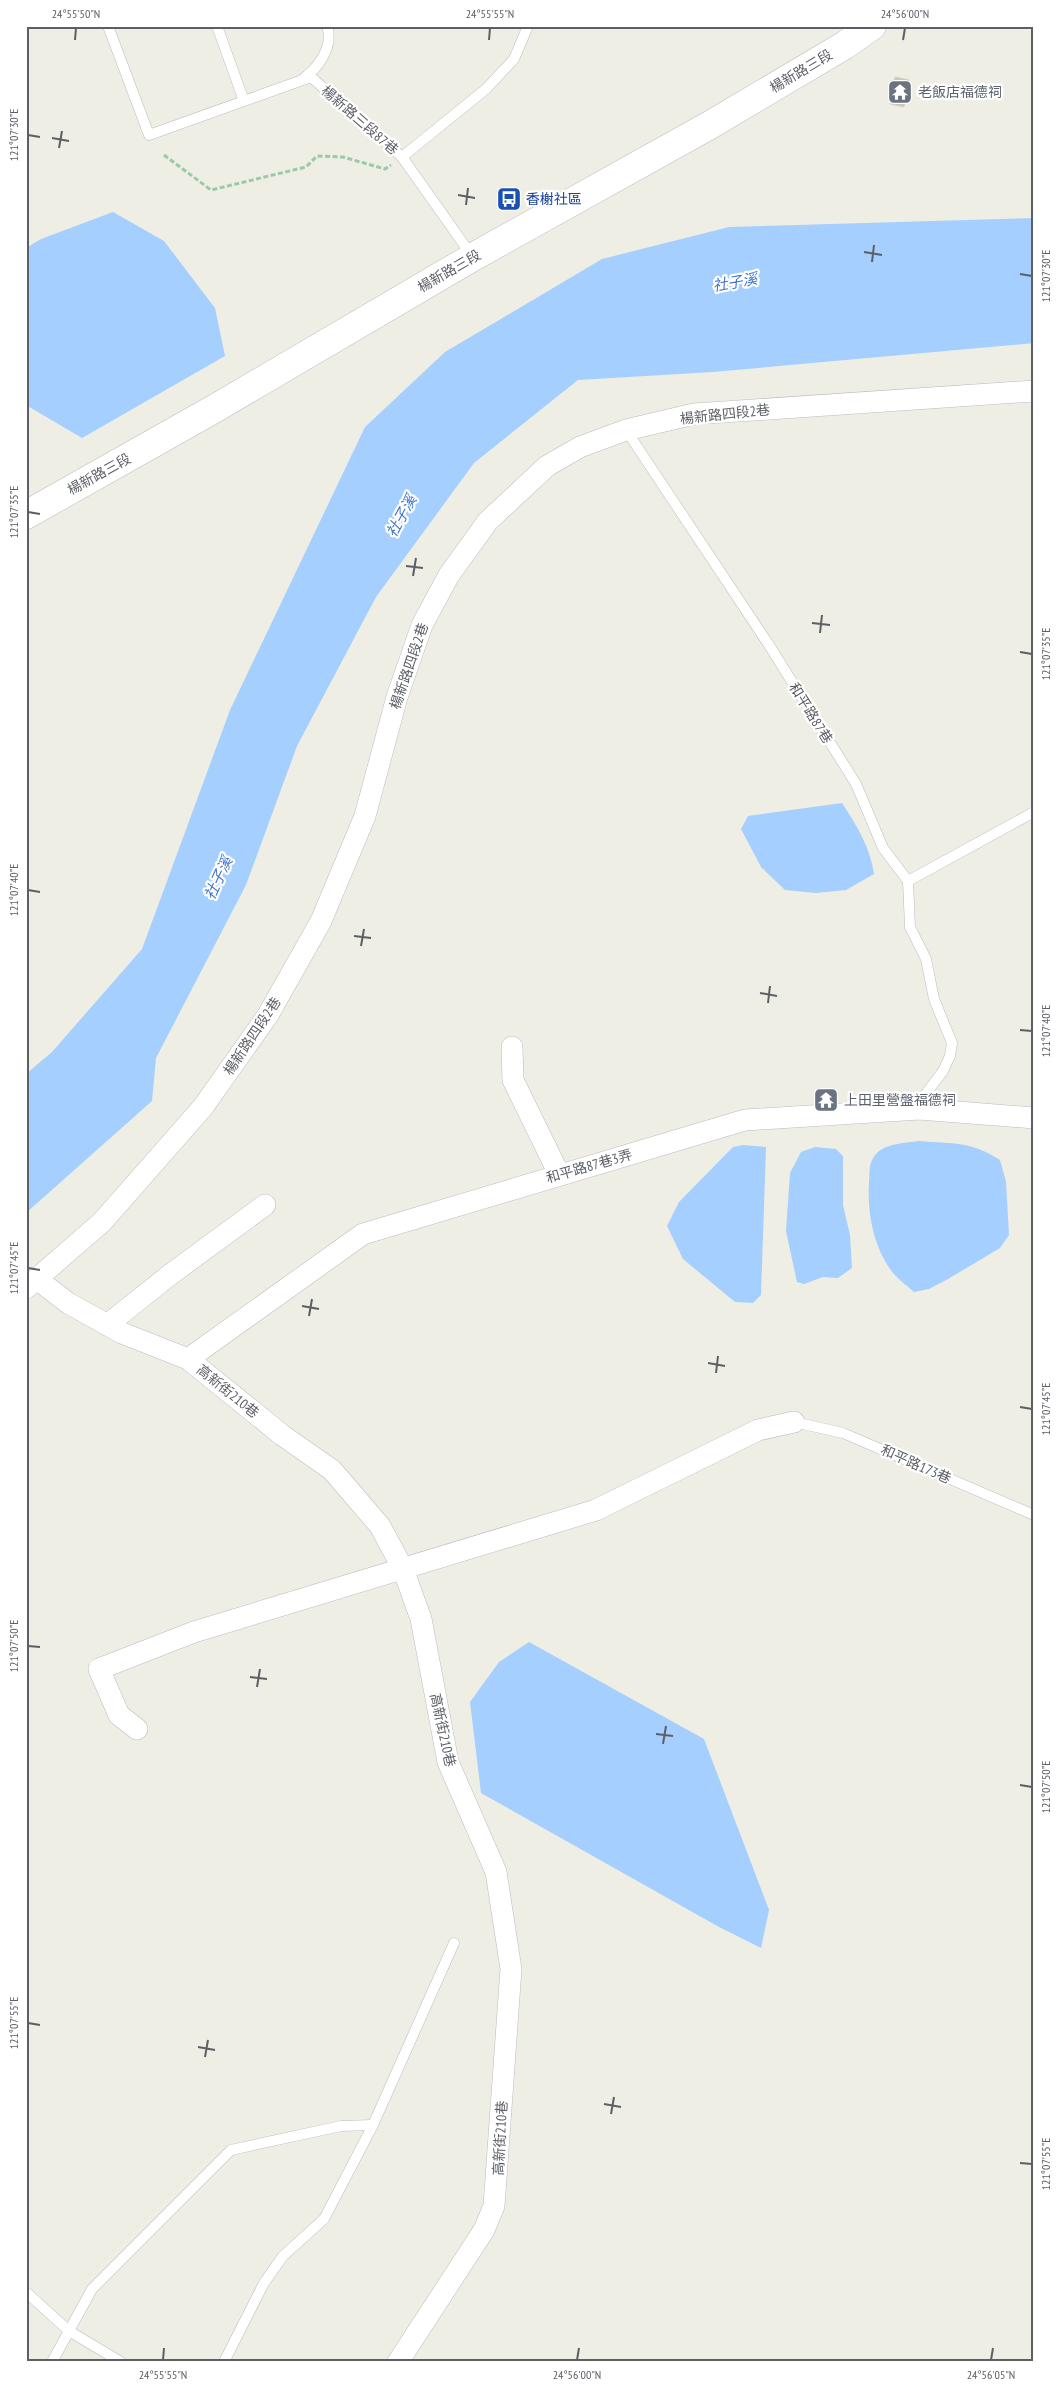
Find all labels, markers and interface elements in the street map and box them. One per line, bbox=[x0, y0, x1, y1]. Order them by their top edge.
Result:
text: 24°55'50"N bbox=[52, 6, 100, 21]
text: 24°55'55"N bbox=[466, 6, 514, 21]
text: 24°56'00"N bbox=[881, 6, 929, 21]
street label: 楊新路三段 bbox=[766, 45, 836, 97]
temple icon: 老飯店福德祠 bbox=[887, 79, 913, 105]
street label: 楊新路三段87巷 bbox=[318, 82, 402, 158]
place label: 老飯店福德祠 bbox=[918, 83, 1002, 101]
text: 121°07'30"E bbox=[6, 109, 21, 161]
bus stop icon: 香榭社區 bbox=[496, 186, 522, 212]
place label: 香榭社區 bbox=[526, 190, 582, 208]
street label: 楊新路三段 bbox=[414, 246, 484, 296]
text: 121°07'30"E bbox=[1038, 250, 1053, 302]
water label: 社子溪 bbox=[711, 268, 761, 295]
street label: 楊新路四段2巷 bbox=[679, 400, 771, 428]
street label: 楊新路三段 bbox=[64, 449, 134, 499]
text: 121°07'35"E bbox=[6, 486, 21, 538]
water label: 社子溪 bbox=[382, 490, 421, 540]
street label: 楊新路四段2巷 bbox=[386, 620, 432, 712]
text: 121°07'35"E bbox=[1038, 628, 1053, 680]
street label: 和平路87巷 bbox=[785, 679, 837, 747]
water label: 社子溪 bbox=[200, 852, 237, 902]
text: 121°07'40"E bbox=[6, 864, 21, 916]
street label: 楊新路四段2巷 bbox=[219, 994, 285, 1078]
text: 121°07'40"E bbox=[1038, 1005, 1053, 1057]
temple icon: 上田里營盤福德祠 bbox=[813, 1087, 839, 1113]
place label: 上田里營盤福德祠 bbox=[844, 1091, 956, 1109]
street label: 和平路87巷3弄 bbox=[544, 1145, 634, 1187]
text: 121°07'45"E bbox=[6, 1242, 21, 1294]
street label: 高新街210巷 bbox=[193, 1360, 263, 1422]
text: 121°07'45"E bbox=[1038, 1383, 1053, 1435]
street label: 和平路173巷 bbox=[878, 1441, 954, 1487]
text: 121°07'50"E bbox=[6, 1620, 21, 1672]
street label: 高新街210巷 bbox=[426, 1691, 460, 1769]
text: 121°07'50"E bbox=[1038, 1761, 1053, 1813]
text: 121°07'55"E bbox=[6, 1997, 21, 2049]
street label: 高新街210巷 bbox=[489, 2100, 511, 2176]
text: 121°07'55"E bbox=[1038, 2138, 1053, 2190]
text: 24°55'55"N bbox=[139, 2367, 187, 2382]
text: 24°56'00"N bbox=[553, 2367, 601, 2382]
text: 24°56'05"N bbox=[967, 2367, 1015, 2382]

